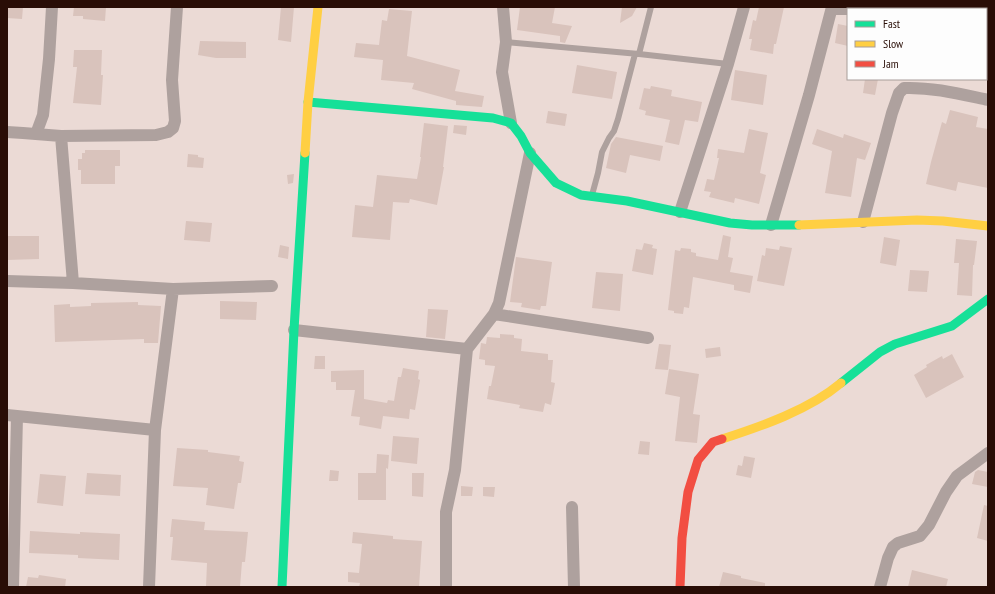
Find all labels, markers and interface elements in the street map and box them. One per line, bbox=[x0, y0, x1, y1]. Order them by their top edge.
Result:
legend bbox=[847, 8, 987, 80]
text: Fast bbox=[883, 16, 901, 31]
text: Slow bbox=[883, 36, 904, 51]
text: Jam bbox=[882, 56, 899, 71]

